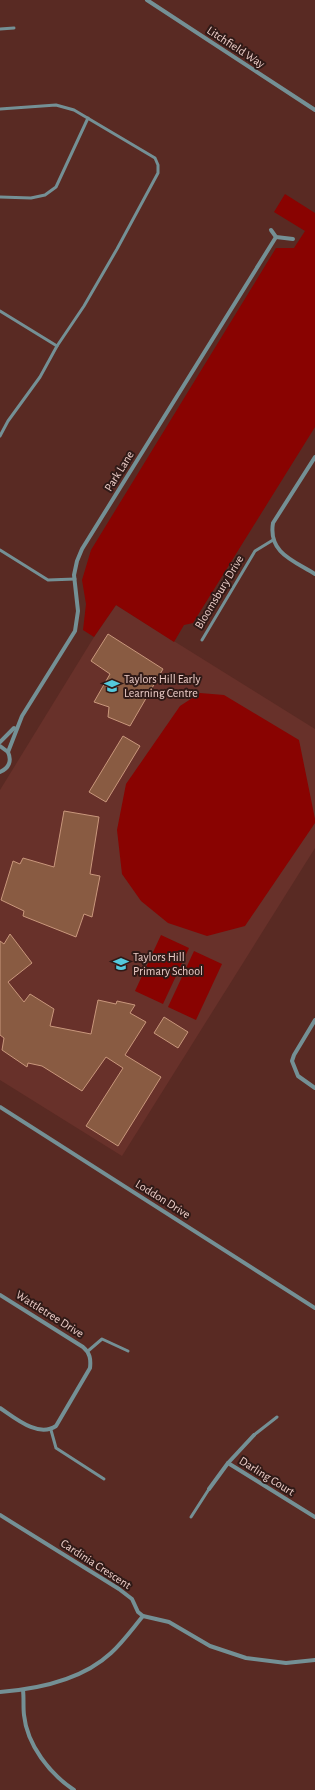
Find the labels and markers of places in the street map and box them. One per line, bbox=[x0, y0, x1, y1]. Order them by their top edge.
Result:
place label: Taylors Hill Early Learning Centre bbox=[124, 673, 201, 699]
school or university icon: Taylors Hill Early Learning Centre bbox=[103, 677, 121, 695]
place label: Taylors Hill Primary School bbox=[133, 951, 203, 978]
school or university icon: Taylors Hill Primary School bbox=[112, 955, 130, 973]

